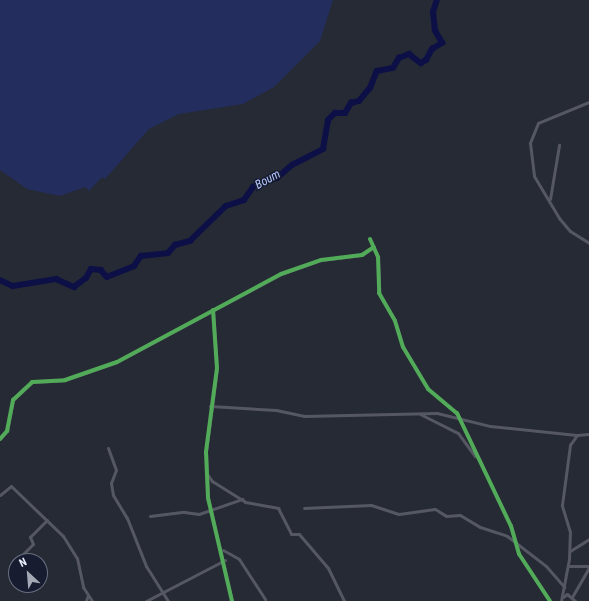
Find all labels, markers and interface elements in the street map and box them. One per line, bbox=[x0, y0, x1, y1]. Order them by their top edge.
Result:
water label: Boum bbox=[253, 167, 283, 193]
north arrow bbox=[8, 553, 48, 593]
text: N bbox=[17, 555, 29, 570]

